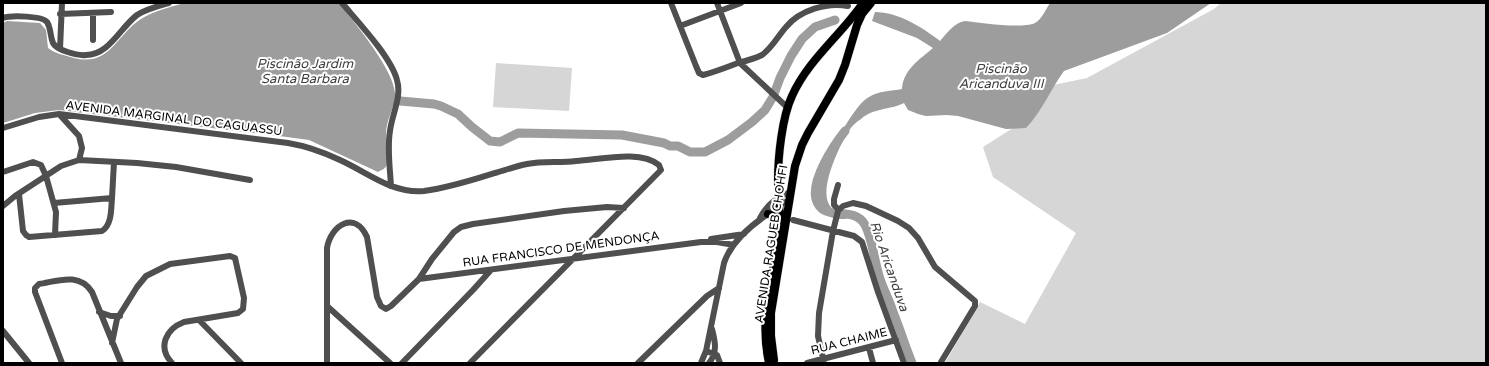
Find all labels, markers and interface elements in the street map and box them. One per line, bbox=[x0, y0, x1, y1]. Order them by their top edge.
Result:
water label: Piscinão Jardim Santa Barbara bbox=[257, 56, 354, 87]
water label: Piscinão Aricanduva III bbox=[959, 61, 1045, 92]
street label: AVENIDA MARGINAL DO CAGUASSU bbox=[65, 98, 283, 138]
street label: AVENIDA RAGUEB CHOHFI bbox=[752, 164, 790, 324]
water label: Rio Aricanduva bbox=[866, 219, 912, 314]
street label: RUA FRANCISCO DE MENDONÇA bbox=[462, 228, 660, 270]
street label: RUA CHAIME bbox=[809, 325, 889, 357]

